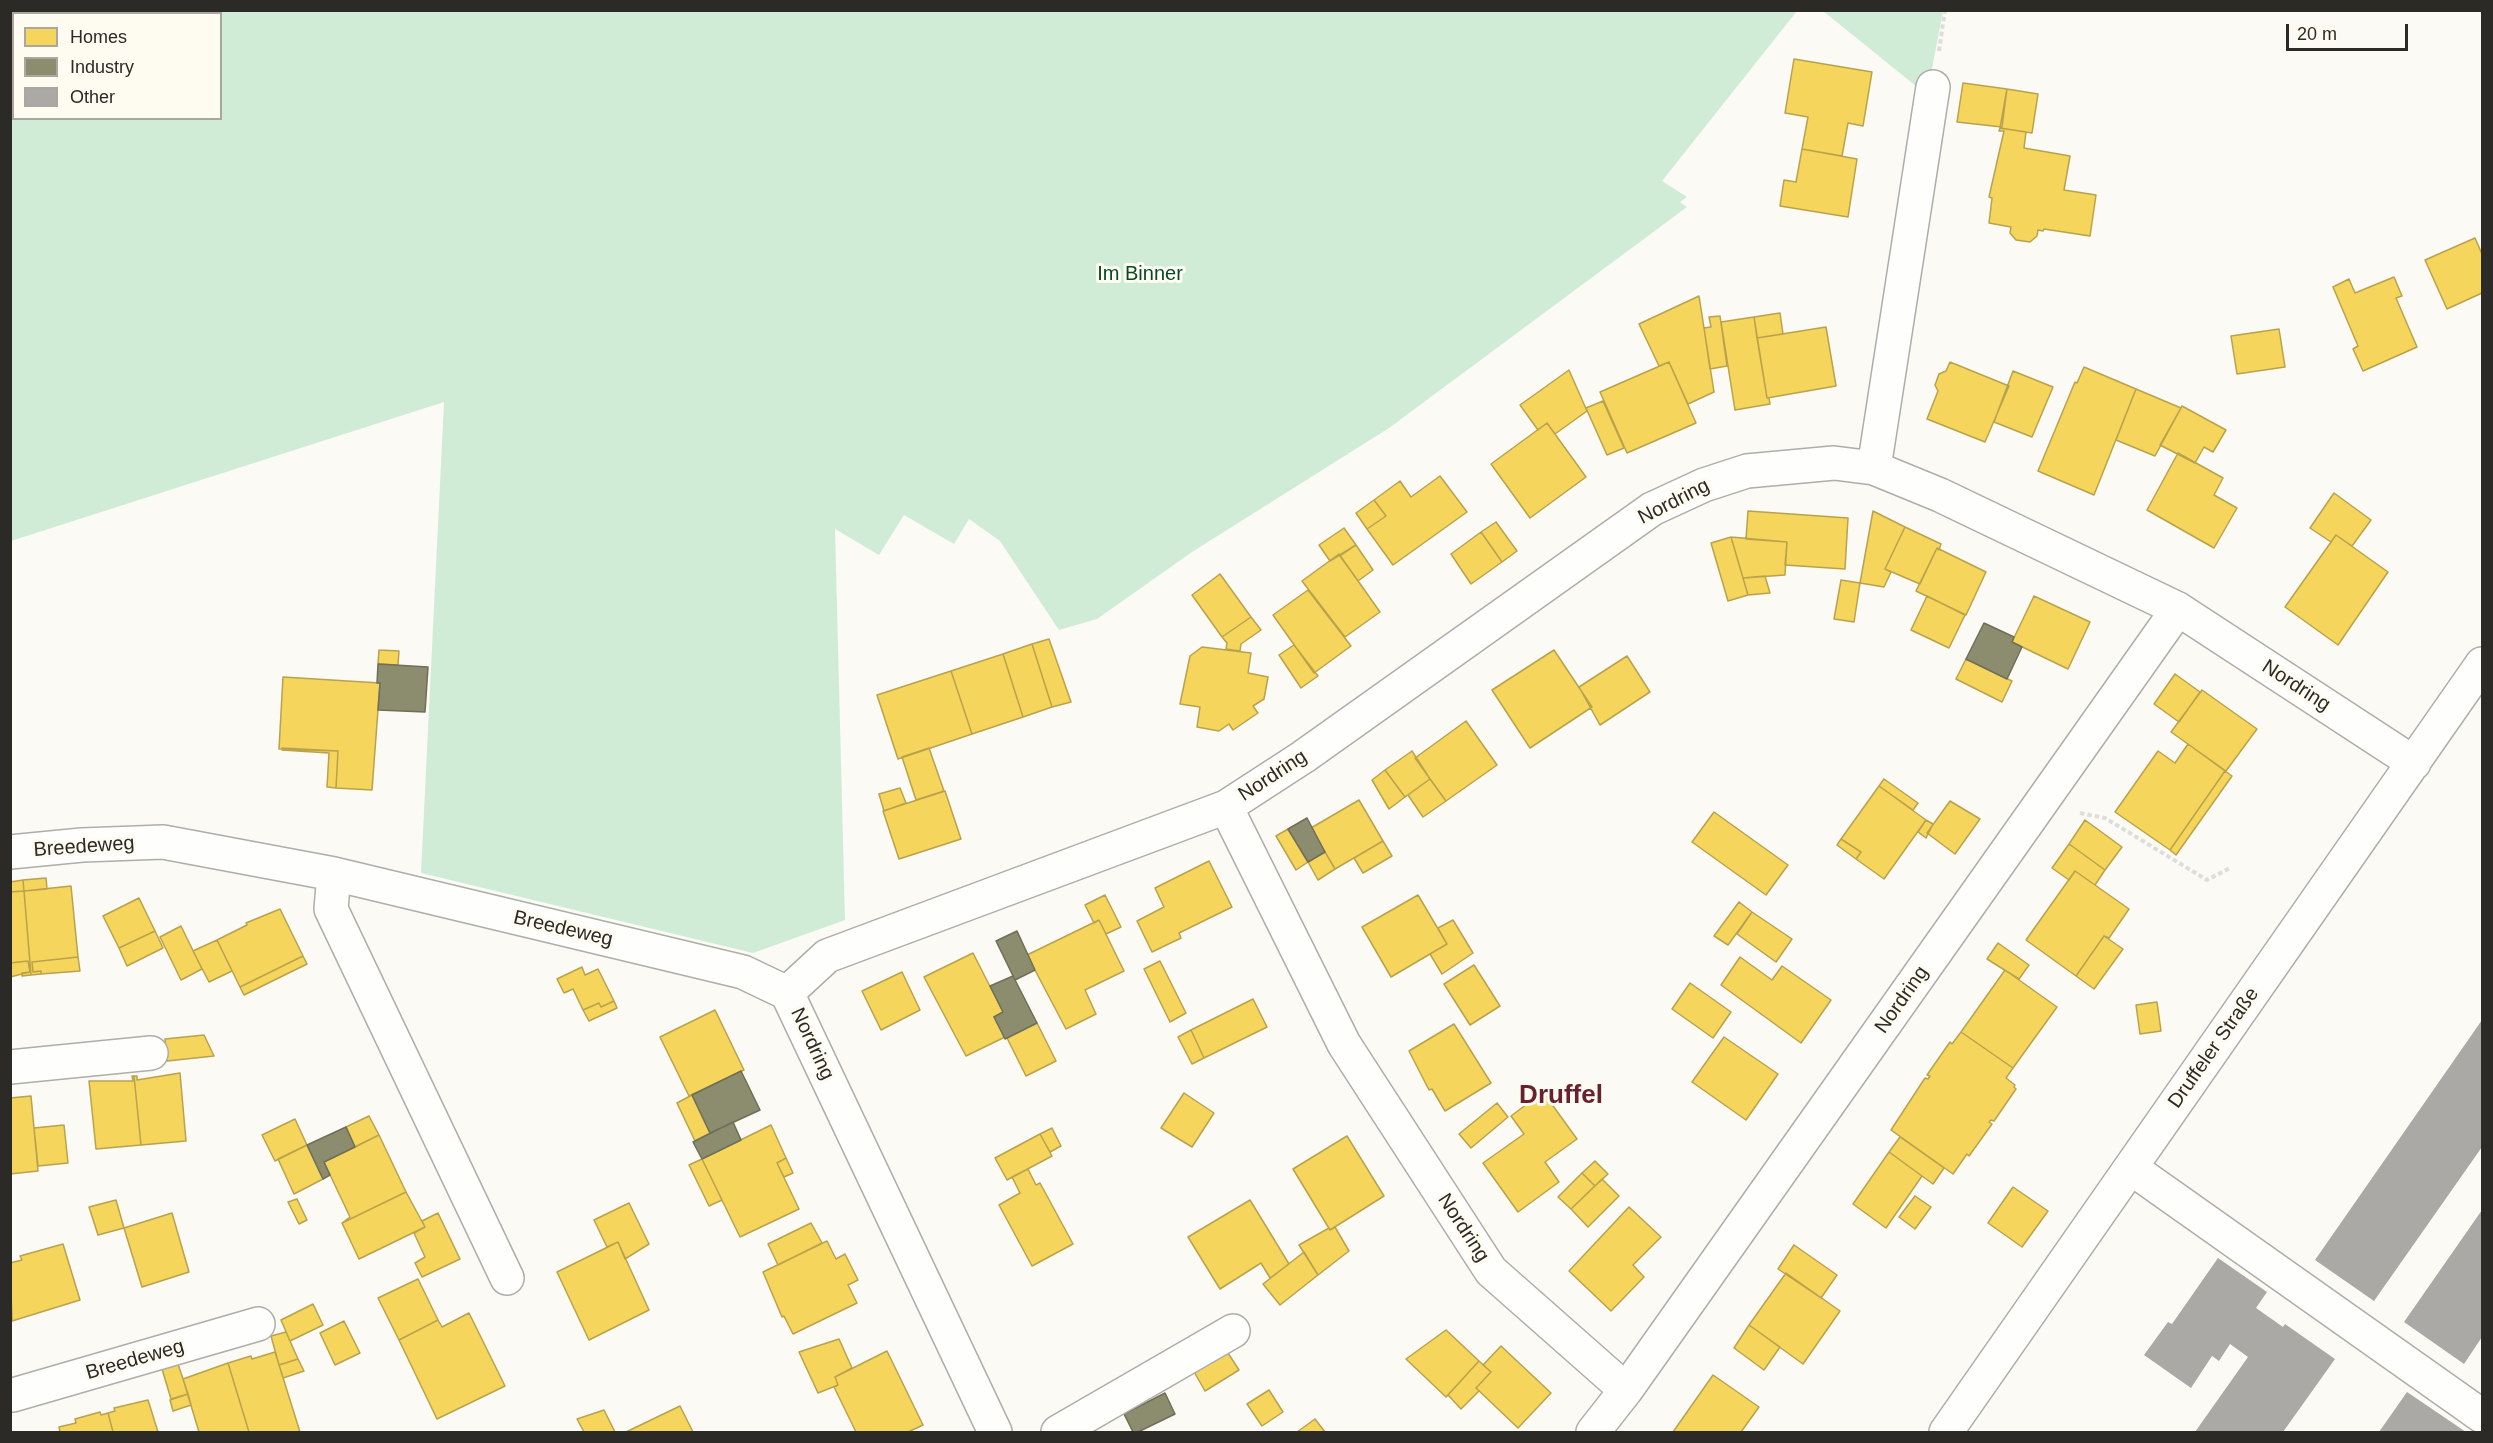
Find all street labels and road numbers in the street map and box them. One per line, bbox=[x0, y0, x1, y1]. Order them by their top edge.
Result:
street label: Nordring bbox=[1634, 474, 1714, 530]
street label: Nordring bbox=[2257, 655, 2335, 717]
street label: Nordring bbox=[1234, 745, 1312, 807]
street label: Breedeweg bbox=[33, 832, 135, 862]
street label: Breedeweg bbox=[511, 906, 615, 952]
street label: Nordring bbox=[1870, 962, 1934, 1038]
street label: Druffeler Straße bbox=[2163, 983, 2265, 1113]
street label: Nordring bbox=[785, 1004, 839, 1084]
street label: Nordring bbox=[1432, 1189, 1494, 1267]
street label: Breedeweg bbox=[83, 1335, 187, 1385]

